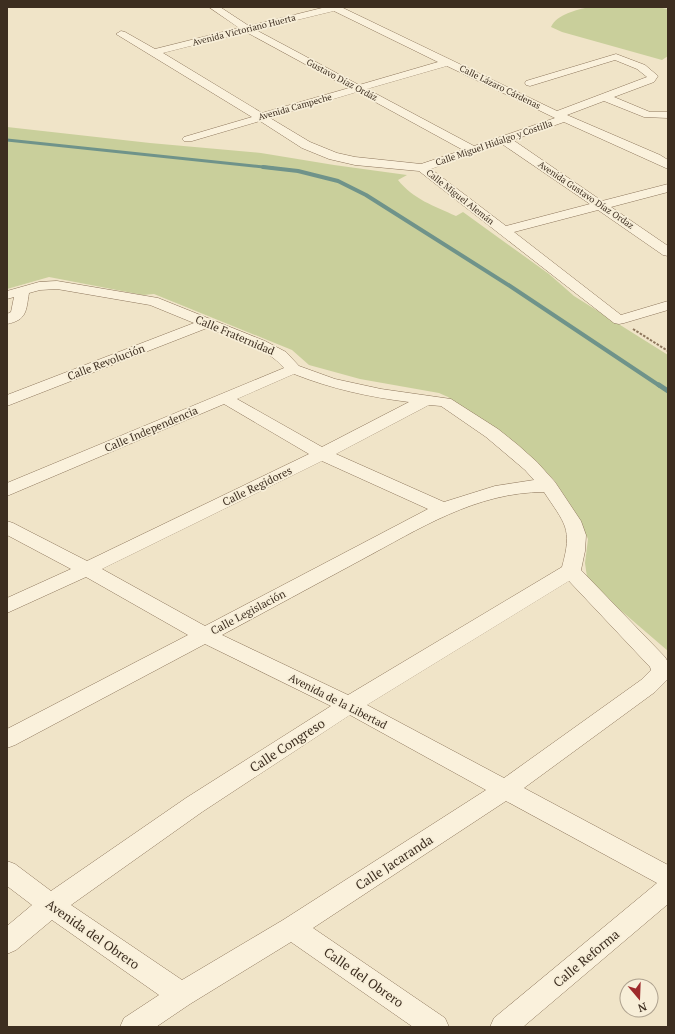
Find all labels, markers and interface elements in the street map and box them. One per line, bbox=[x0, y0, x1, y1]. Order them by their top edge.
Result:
street label: Avenida Victoriano Huerta bbox=[191, 11, 297, 49]
street label: Gustavo Díaz Ordáz bbox=[304, 56, 380, 104]
street label: Calle Lázaro Cárdenas bbox=[458, 62, 543, 112]
street label: Avenida Campeche bbox=[257, 91, 334, 123]
street label: Calle Miguel Hidalgo y Costilla bbox=[434, 117, 554, 169]
street label: Avenida Gustavo Díaz Ordaz bbox=[536, 158, 636, 232]
street label: Calle Miguel Alemán bbox=[424, 167, 497, 228]
street label: Calle Fraternidad bbox=[193, 312, 277, 358]
street label: Calle Revolución bbox=[65, 341, 147, 383]
street label: Calle Independencia bbox=[102, 403, 200, 455]
street label: Calle Regidores bbox=[220, 463, 294, 509]
street label: Calle Legislación bbox=[208, 586, 288, 638]
street label: Avenida de la Libertad bbox=[286, 670, 390, 732]
street label: Calle Congreso bbox=[246, 714, 328, 776]
street label: Calle Jacaranda bbox=[352, 830, 437, 894]
street label: Avenida del Obrero bbox=[43, 895, 143, 973]
street label: Calle Reforma bbox=[549, 925, 623, 991]
street label: Calle del Obrero bbox=[320, 943, 408, 1011]
north arrow bbox=[619, 978, 659, 1018]
text: N bbox=[635, 999, 648, 1016]

